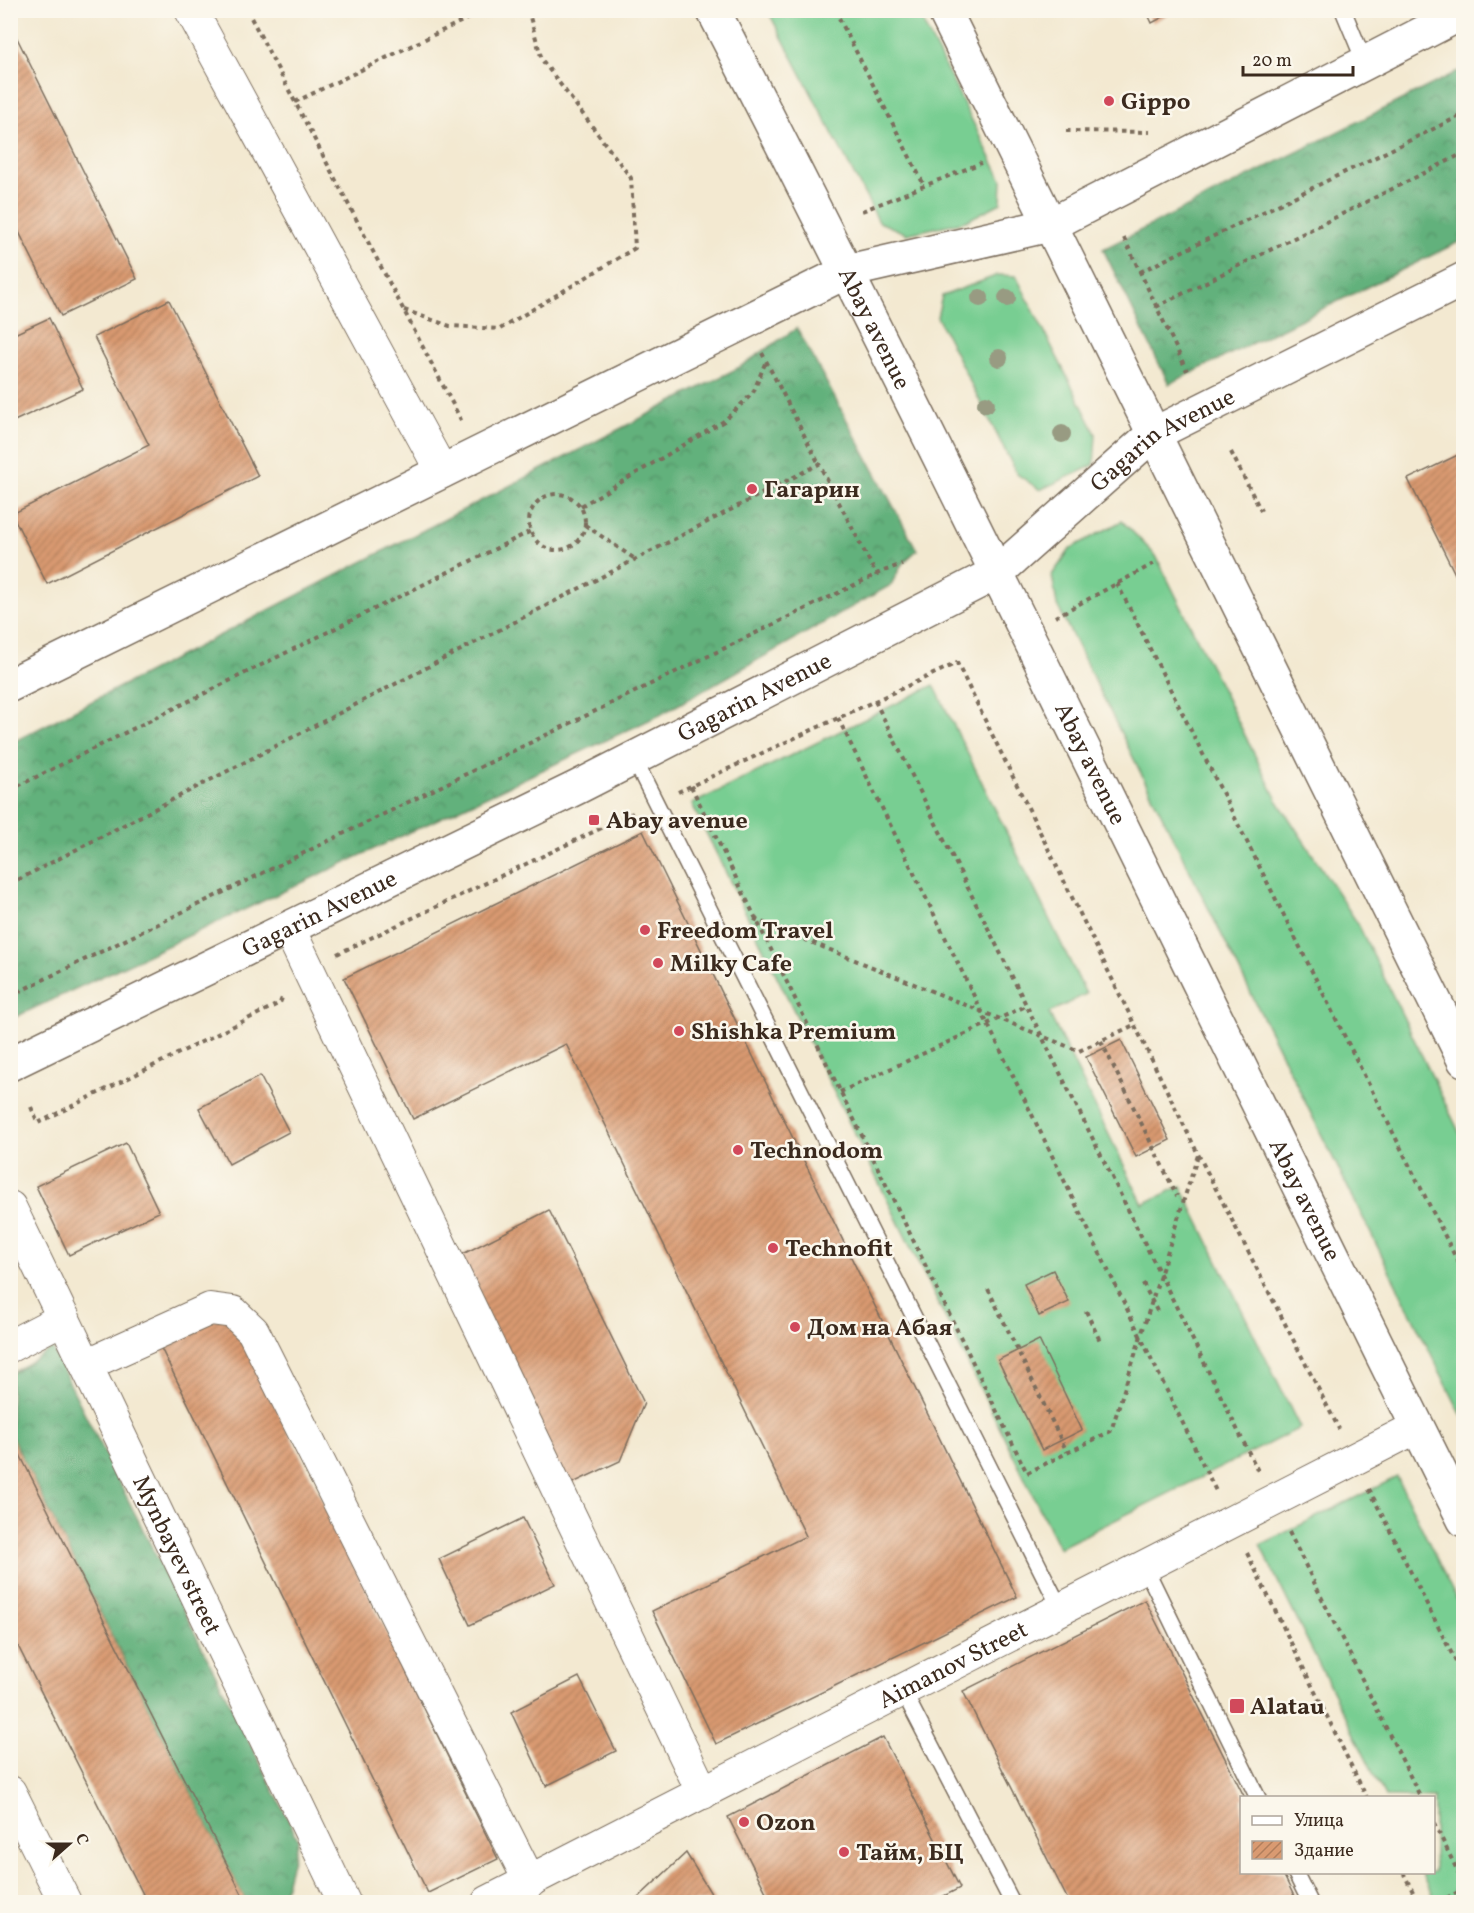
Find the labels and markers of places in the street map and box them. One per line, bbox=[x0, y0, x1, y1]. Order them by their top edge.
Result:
place label: Gippo bbox=[1121, 86, 1190, 120]
marker: Gippo bbox=[1102, 94, 1116, 108]
place label: Гагарин bbox=[764, 474, 860, 508]
marker: Гагарин bbox=[745, 482, 759, 496]
place label: Abay avenue bbox=[606, 805, 748, 839]
marker: Abay avenue bbox=[587, 813, 601, 827]
place label: Freedom Travel bbox=[657, 915, 833, 949]
marker: Freedom Travel bbox=[638, 923, 652, 937]
place label: Milky Cafe bbox=[670, 948, 792, 982]
marker: Milky Cafe bbox=[651, 956, 665, 970]
place label: Shishka Premium bbox=[691, 1016, 896, 1050]
marker: Shishka Premium bbox=[672, 1024, 686, 1038]
place label: Technodom bbox=[750, 1135, 883, 1169]
marker: Technodom bbox=[731, 1143, 745, 1157]
place label: Technofit bbox=[785, 1233, 893, 1267]
marker: Technofit bbox=[766, 1241, 780, 1255]
place label: Дом на Абая bbox=[807, 1312, 952, 1346]
marker: Дом на Абая bbox=[788, 1320, 802, 1334]
place label: Alatau bbox=[1250, 1691, 1325, 1725]
marker: Alatau bbox=[1228, 1697, 1246, 1715]
place label: Ozon bbox=[756, 1807, 816, 1841]
marker: Ozon bbox=[737, 1815, 751, 1829]
place label: Тайм, БЦ bbox=[856, 1837, 964, 1871]
marker: Тайм, БЦ bbox=[837, 1845, 851, 1859]

